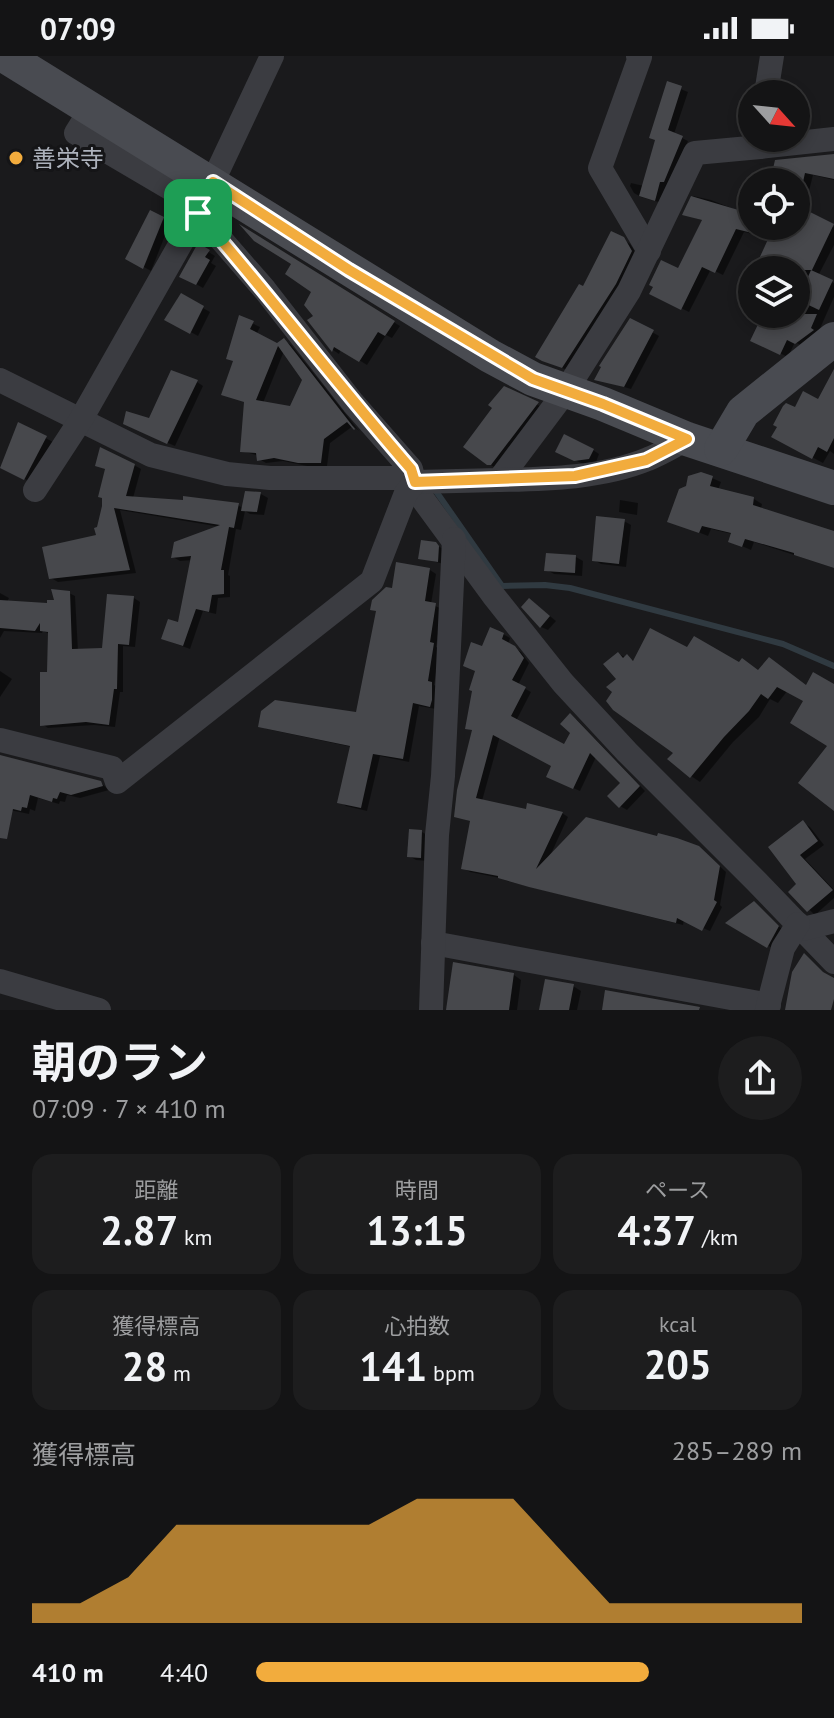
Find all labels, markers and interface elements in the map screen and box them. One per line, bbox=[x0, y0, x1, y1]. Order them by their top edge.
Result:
text: 07:09 bbox=[40, 9, 116, 48]
north arrow bbox=[738, 80, 810, 152]
map controls bbox=[738, 80, 810, 328]
place label: 善栄寺 bbox=[32, 143, 104, 174]
marker: 善栄寺 bbox=[7, 149, 25, 167]
button: locate bbox=[738, 168, 810, 240]
pin bbox=[164, 179, 232, 247]
icon: arrive bbox=[176, 191, 220, 235]
button: layers bbox=[738, 256, 810, 328]
text: 朝のラン bbox=[32, 1033, 208, 1090]
button: share bbox=[718, 1036, 802, 1120]
text: 07:09 · 7 × 410 m bbox=[32, 1092, 226, 1125]
text: 距離 bbox=[134, 1176, 178, 1204]
text: 時間 bbox=[395, 1176, 439, 1204]
text: ペース bbox=[645, 1176, 710, 1204]
text: 2.87 bbox=[100, 1204, 178, 1256]
text: 13:15 bbox=[366, 1204, 468, 1256]
text: 4:37 bbox=[617, 1204, 696, 1256]
text: km bbox=[178, 1223, 212, 1251]
text: /km bbox=[696, 1223, 738, 1251]
text: kcal bbox=[659, 1310, 696, 1338]
text: 獲得標高 bbox=[112, 1312, 200, 1340]
text: 心拍数 bbox=[384, 1312, 450, 1340]
text: 205 bbox=[644, 1338, 712, 1390]
text: 28 bbox=[122, 1340, 167, 1392]
text: 141 bbox=[359, 1340, 427, 1392]
text: m bbox=[167, 1359, 191, 1387]
text: bpm bbox=[427, 1359, 475, 1387]
text: 285–289 m bbox=[672, 1434, 802, 1467]
text: 獲得標高 bbox=[32, 1438, 136, 1471]
text: 410 m bbox=[32, 1656, 104, 1689]
text: 4:40 bbox=[160, 1656, 208, 1689]

